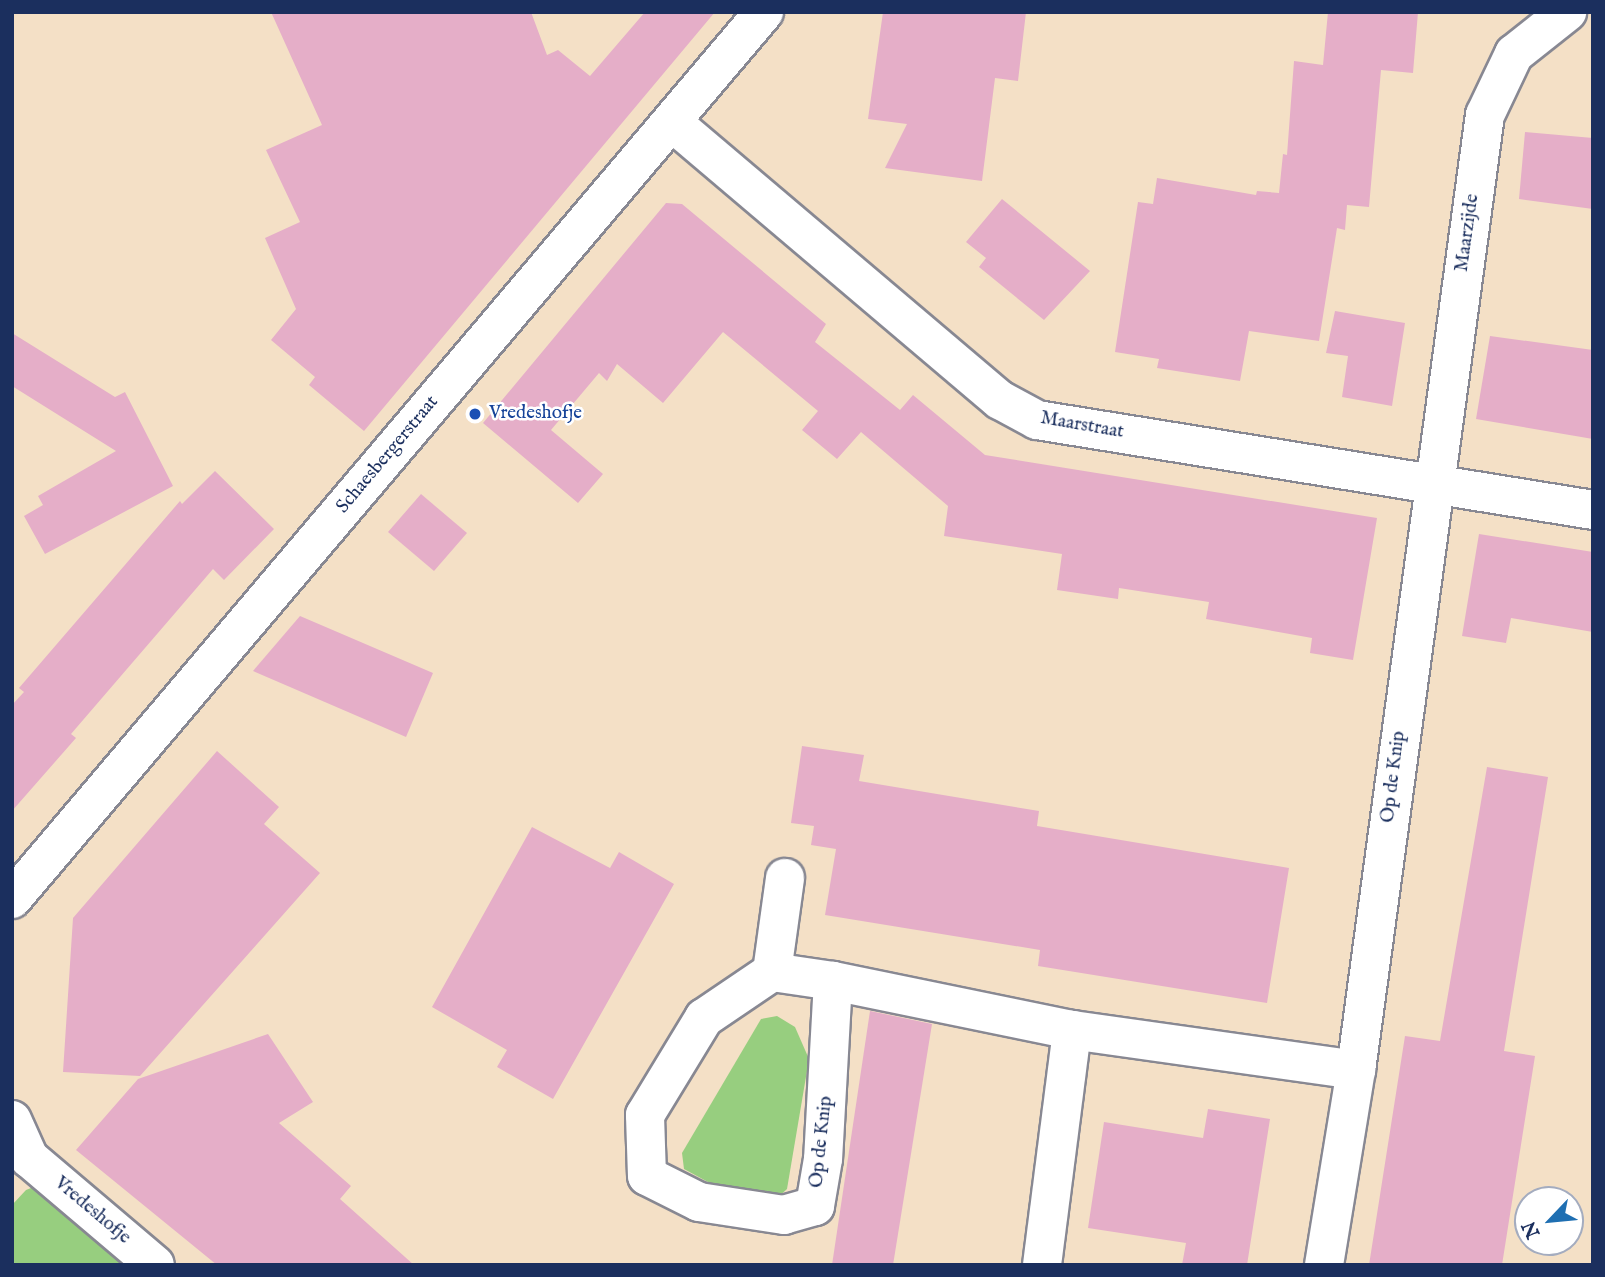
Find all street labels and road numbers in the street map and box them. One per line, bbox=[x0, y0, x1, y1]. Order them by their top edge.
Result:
street label: Maarzijde bbox=[1451, 193, 1485, 273]
street label: Schaesbergerstraat bbox=[332, 392, 444, 518]
street label: Maarstraat bbox=[1038, 407, 1126, 445]
street label: Op de Knip bbox=[1377, 730, 1411, 824]
street label: Op de Knip bbox=[806, 1095, 838, 1189]
street label: Vredeshofje bbox=[49, 1172, 135, 1250]

